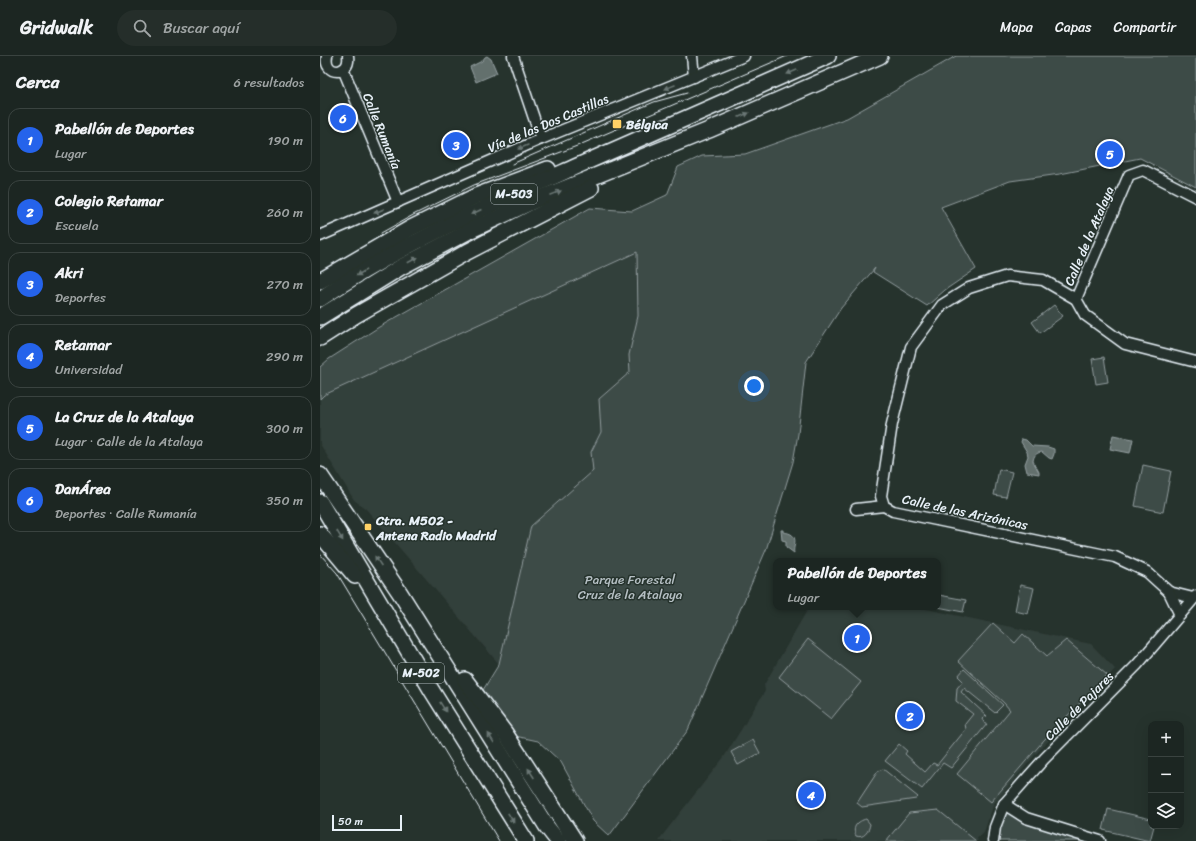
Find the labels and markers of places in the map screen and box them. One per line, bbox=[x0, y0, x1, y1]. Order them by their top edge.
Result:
pin: 6 bbox=[330, 103, 356, 133]
place label: Bélgica bbox=[626, 113, 668, 136]
marker: Bélgica bbox=[611, 118, 623, 130]
pin: 3 bbox=[443, 130, 469, 160]
pin: 5 bbox=[1097, 139, 1123, 169]
place label: Ctra. M502 - Antena Radio Madrid bbox=[375, 509, 497, 547]
marker: Ctra. M502 - Antena Radio Madrid bbox=[363, 522, 373, 532]
pin: 1 bbox=[844, 623, 870, 653]
pin: 2 bbox=[897, 701, 923, 731]
pin: 4 bbox=[798, 780, 824, 810]

